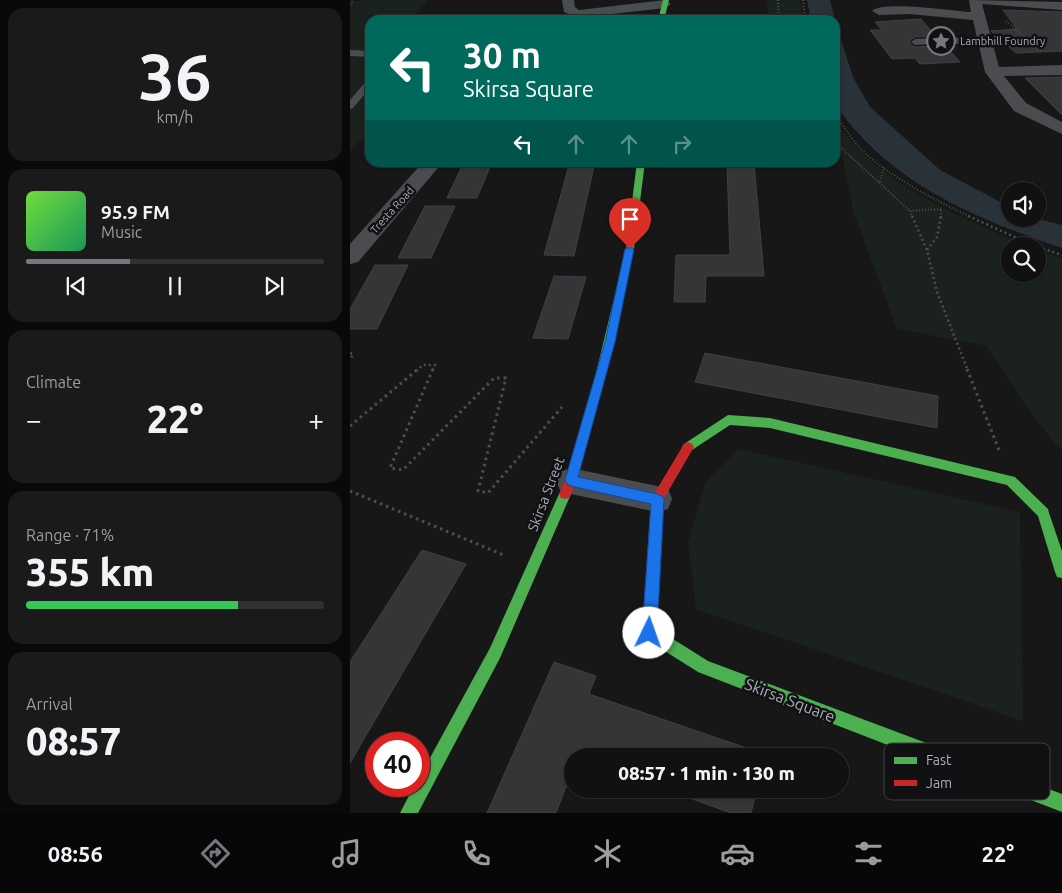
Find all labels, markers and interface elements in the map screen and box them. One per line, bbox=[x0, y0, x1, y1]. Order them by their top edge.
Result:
place icon: Lambhill Foundry bbox=[926, 26, 956, 56]
icon: left bbox=[380, 35, 445, 100]
text: 30 m bbox=[463, 35, 541, 75]
place label: Lambhill Foundry bbox=[960, 35, 1046, 47]
text: 36 bbox=[138, 39, 212, 112]
text: Skirsa Square bbox=[463, 76, 594, 101]
text: km/h bbox=[157, 108, 193, 126]
icon: left bbox=[509, 130, 537, 158]
icon: ahead bbox=[562, 130, 590, 158]
icon: ahead bbox=[615, 130, 643, 158]
icon: right bbox=[668, 130, 696, 158]
map controls bbox=[1001, 182, 1046, 282]
button: sound bbox=[1001, 182, 1046, 227]
street label: Tresta Road bbox=[368, 184, 416, 236]
pin bbox=[609, 198, 651, 249]
text: 95.9 FM bbox=[101, 201, 170, 223]
icon: arrive bbox=[616, 205, 644, 233]
text: Music bbox=[101, 223, 142, 241]
button: search bbox=[1001, 237, 1046, 282]
icon: previous bbox=[62, 272, 90, 300]
icon: pause bbox=[161, 272, 189, 300]
icon: next bbox=[260, 272, 288, 300]
text: Climate bbox=[26, 373, 81, 391]
text: 22° bbox=[147, 398, 203, 440]
text: − bbox=[26, 404, 42, 435]
text: + bbox=[308, 404, 324, 435]
street label: Skirsa Street bbox=[524, 454, 568, 534]
text: Range · 71% bbox=[26, 526, 114, 544]
text: 355 km bbox=[26, 551, 154, 593]
position arrow bbox=[622, 606, 674, 658]
street label: Skirsa Square bbox=[742, 675, 838, 725]
text: Arrival bbox=[26, 695, 73, 713]
text: 08:57 bbox=[26, 720, 121, 762]
speed limit sign: 40 bbox=[365, 732, 430, 797]
legend bbox=[884, 743, 1050, 800]
text: Fast bbox=[926, 752, 952, 768]
text: 08:57 · 1 min · 130 m bbox=[618, 762, 795, 784]
text: Jam bbox=[926, 775, 952, 791]
icon: directions bbox=[198, 836, 233, 871]
icon: music bbox=[329, 836, 364, 871]
icon: phone bbox=[459, 836, 494, 871]
icon: climate bbox=[590, 836, 625, 871]
icon: car bbox=[720, 836, 755, 871]
icon: filters bbox=[851, 836, 886, 871]
text: 08:56 bbox=[48, 841, 103, 866]
text: 22° bbox=[982, 841, 1014, 866]

